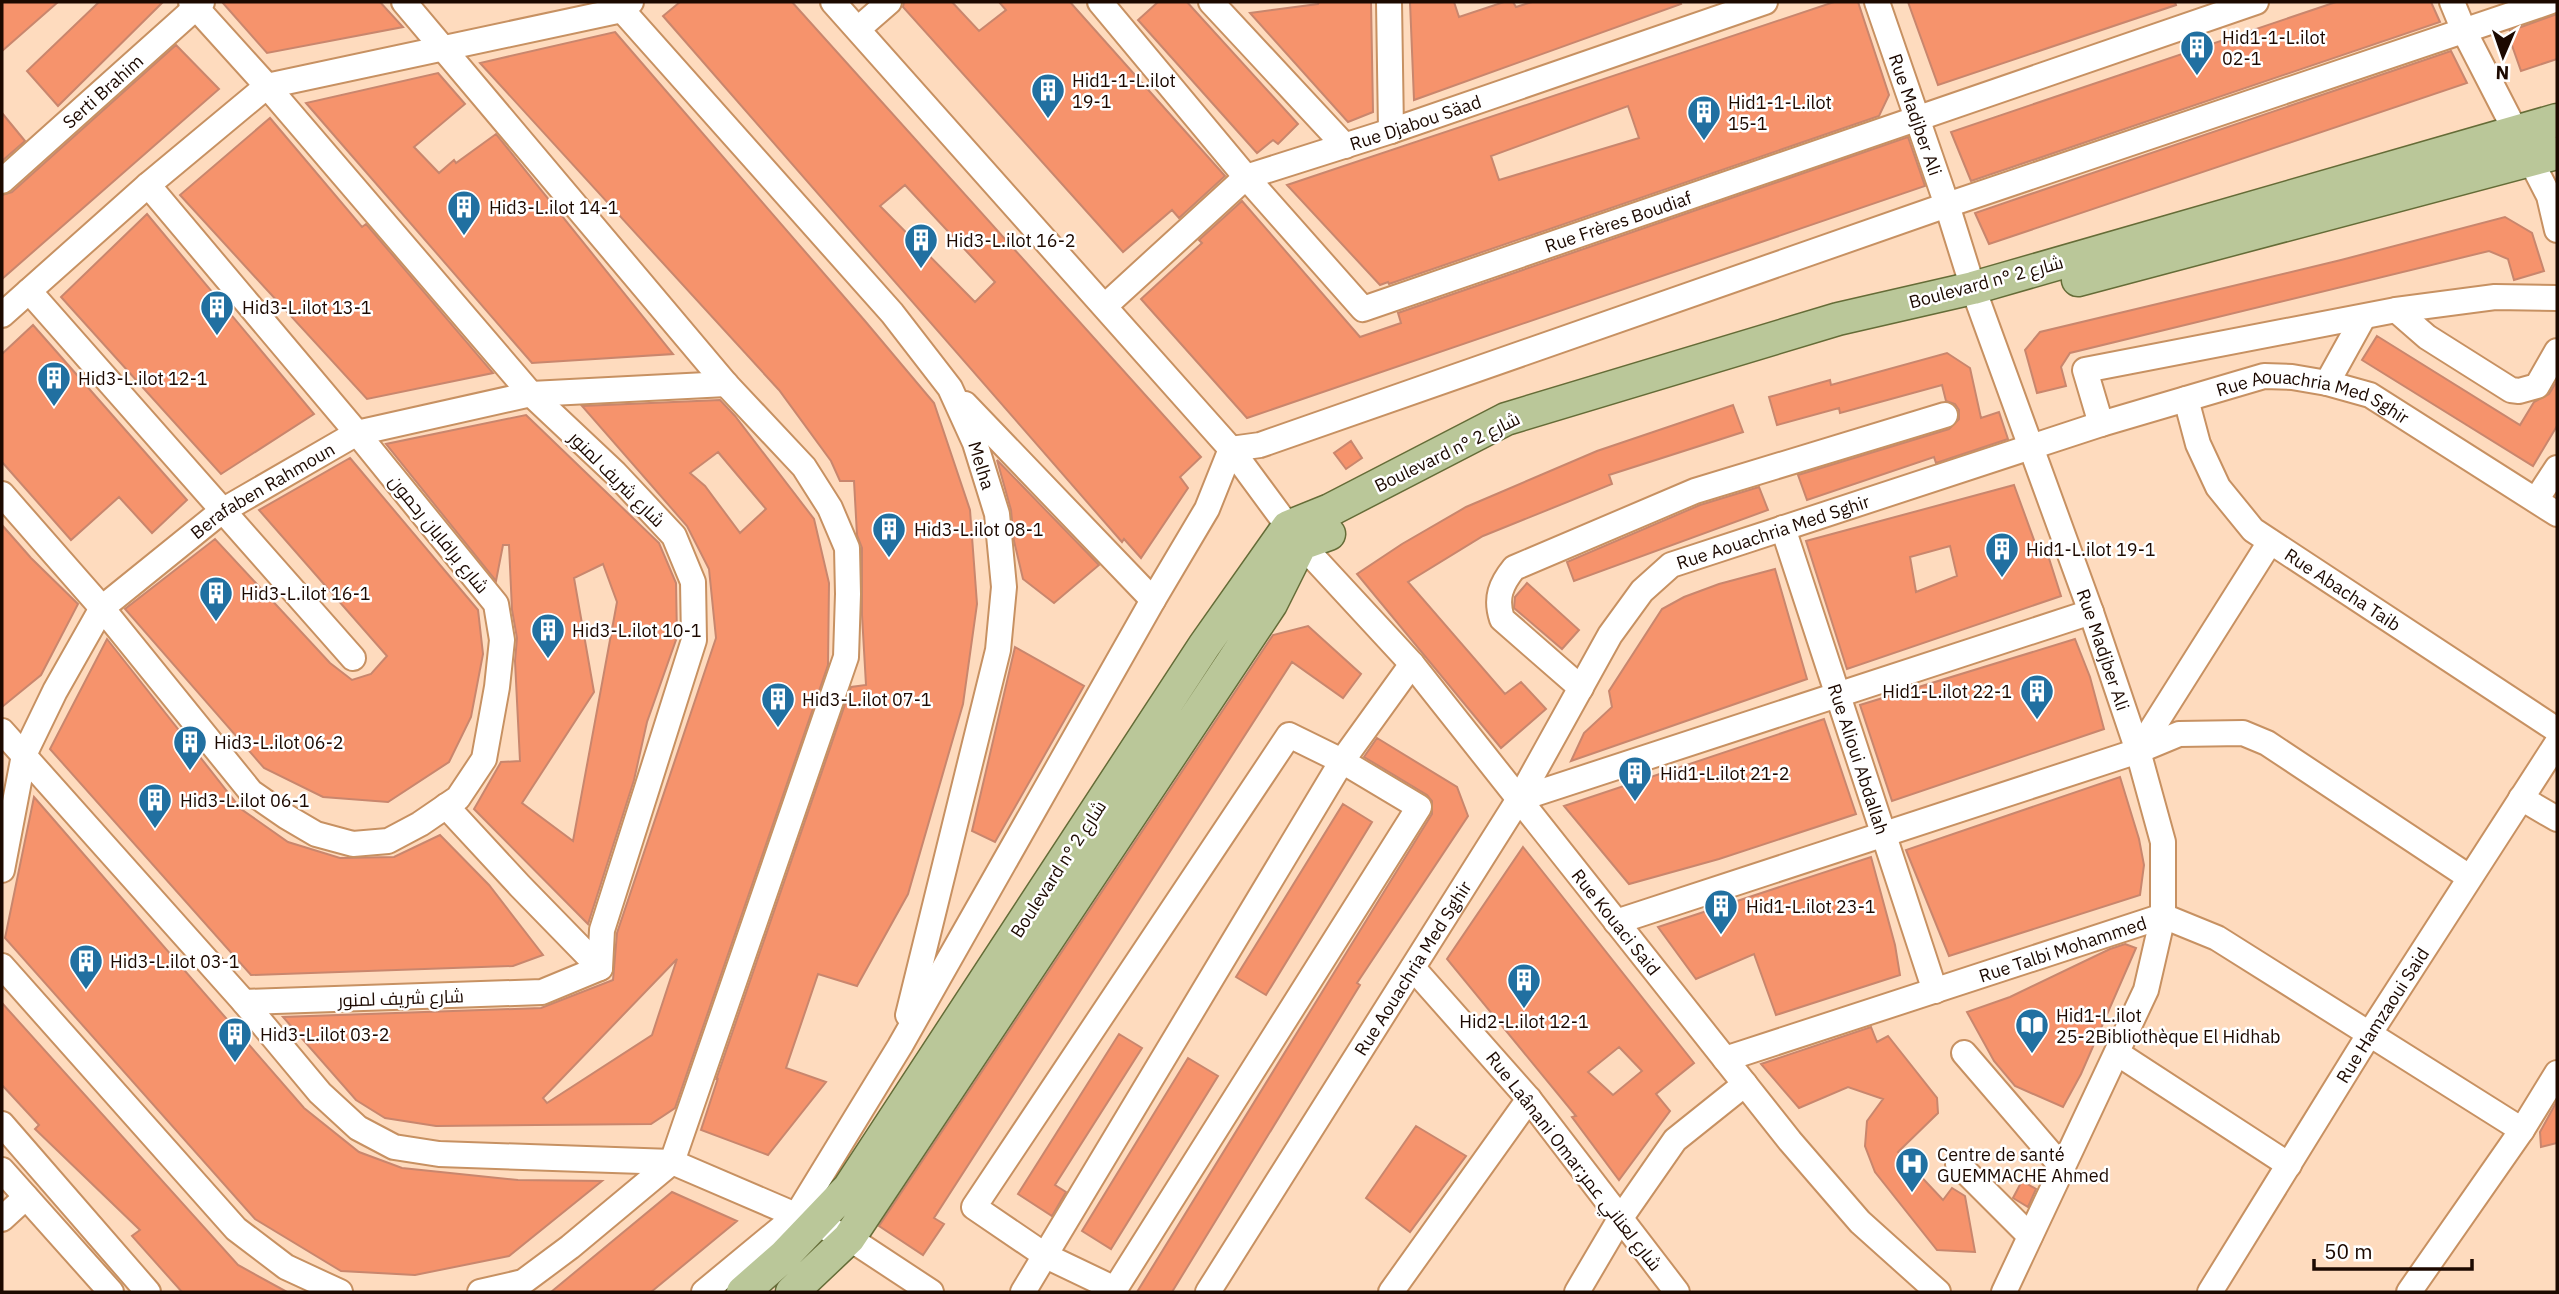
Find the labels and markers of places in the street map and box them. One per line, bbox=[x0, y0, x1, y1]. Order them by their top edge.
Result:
place label: Hid1-1-L.ilot 02-1 bbox=[2222, 26, 2326, 70]
building icon: Hid1-1-L.ilot 02-1 bbox=[2178, 28, 2216, 77]
place label: Hid1-1-L.ilot 19-1 bbox=[1072, 69, 1176, 113]
building icon: Hid1-1-L.ilot 19-1 bbox=[1029, 71, 1067, 120]
place label: Hid1-1-L.ilot 15-1 bbox=[1728, 91, 1832, 135]
building icon: Hid1-1-L.ilot 15-1 bbox=[1685, 93, 1723, 142]
building icon: Hid3-L.ilot 14-1 bbox=[445, 188, 483, 237]
place label: Hid3-L.ilot 14-1 bbox=[489, 196, 619, 219]
building icon: Hid3-L.ilot 16-2 bbox=[902, 221, 940, 270]
place label: Hid3-L.ilot 16-2 bbox=[946, 229, 1076, 252]
building icon: Hid3-L.ilot 13-1 bbox=[198, 288, 236, 337]
place label: Hid3-L.ilot 13-1 bbox=[242, 296, 372, 319]
building icon: Hid3-L.ilot 12-1 bbox=[35, 359, 73, 408]
place label: Hid3-L.ilot 12-1 bbox=[78, 367, 208, 390]
building icon: Hid3-L.ilot 08-1 bbox=[870, 510, 908, 559]
place label: Hid3-L.ilot 08-1 bbox=[914, 518, 1044, 541]
building icon: Hid1-L.ilot 19-1 bbox=[1983, 530, 2021, 579]
place label: Hid1-L.ilot 19-1 bbox=[2026, 538, 2156, 561]
building icon: Hid3-L.ilot 16-1 bbox=[197, 574, 235, 623]
place label: Hid3-L.ilot 16-1 bbox=[241, 582, 371, 605]
building icon: Hid3-L.ilot 10-1 bbox=[529, 611, 567, 660]
place label: Hid3-L.ilot 10-1 bbox=[572, 619, 702, 642]
building icon: Hid1-L.ilot 22-1 bbox=[2018, 672, 2056, 721]
building icon: Hid3-L.ilot 07-1 bbox=[759, 680, 797, 729]
place label: Hid1-L.ilot 22-1 bbox=[1882, 680, 2012, 703]
place label: Hid3-L.ilot 07-1 bbox=[802, 688, 932, 711]
building icon: Hid3-L.ilot 06-2 bbox=[171, 723, 209, 772]
place label: Hid3-L.ilot 06-2 bbox=[214, 731, 344, 754]
building icon: Hid1-L.ilot 21-2 bbox=[1616, 754, 1654, 803]
place label: Hid1-L.ilot 21-2 bbox=[1660, 762, 1790, 785]
building icon: Hid3-L.ilot 06-1 bbox=[136, 781, 174, 830]
place label: Hid3-L.ilot 06-1 bbox=[180, 789, 310, 812]
building icon: Hid1-L.ilot 23-1 bbox=[1702, 887, 1740, 936]
place label: Hid1-L.ilot 23-1 bbox=[1746, 895, 1876, 918]
building icon: Hid3-L.ilot 03-1 bbox=[67, 942, 105, 991]
place label: Hid3-L.ilot 03-1 bbox=[110, 950, 240, 973]
building icon: Hid2-L.ilot 12-1 bbox=[1505, 961, 1543, 1010]
place label: Hid1-L.ilot 25-2Bibliothèque El Hidhab bbox=[2056, 1004, 2281, 1048]
library icon: Hid1-L.ilot 25-2Bibliothèque El Hidhab bbox=[2013, 1006, 2051, 1055]
place label: Hid2-L.ilot 12-1 bbox=[1459, 1010, 1589, 1033]
building icon: Hid3-L.ilot 03-2 bbox=[216, 1015, 254, 1064]
place label: Hid3-L.ilot 03-2 bbox=[260, 1023, 390, 1046]
place label: Centre de santé GUEMMACHE Ahmed bbox=[1937, 1143, 2109, 1187]
hospital icon: Centre de santé GUEMMACHE Ahmed bbox=[1893, 1145, 1931, 1194]

